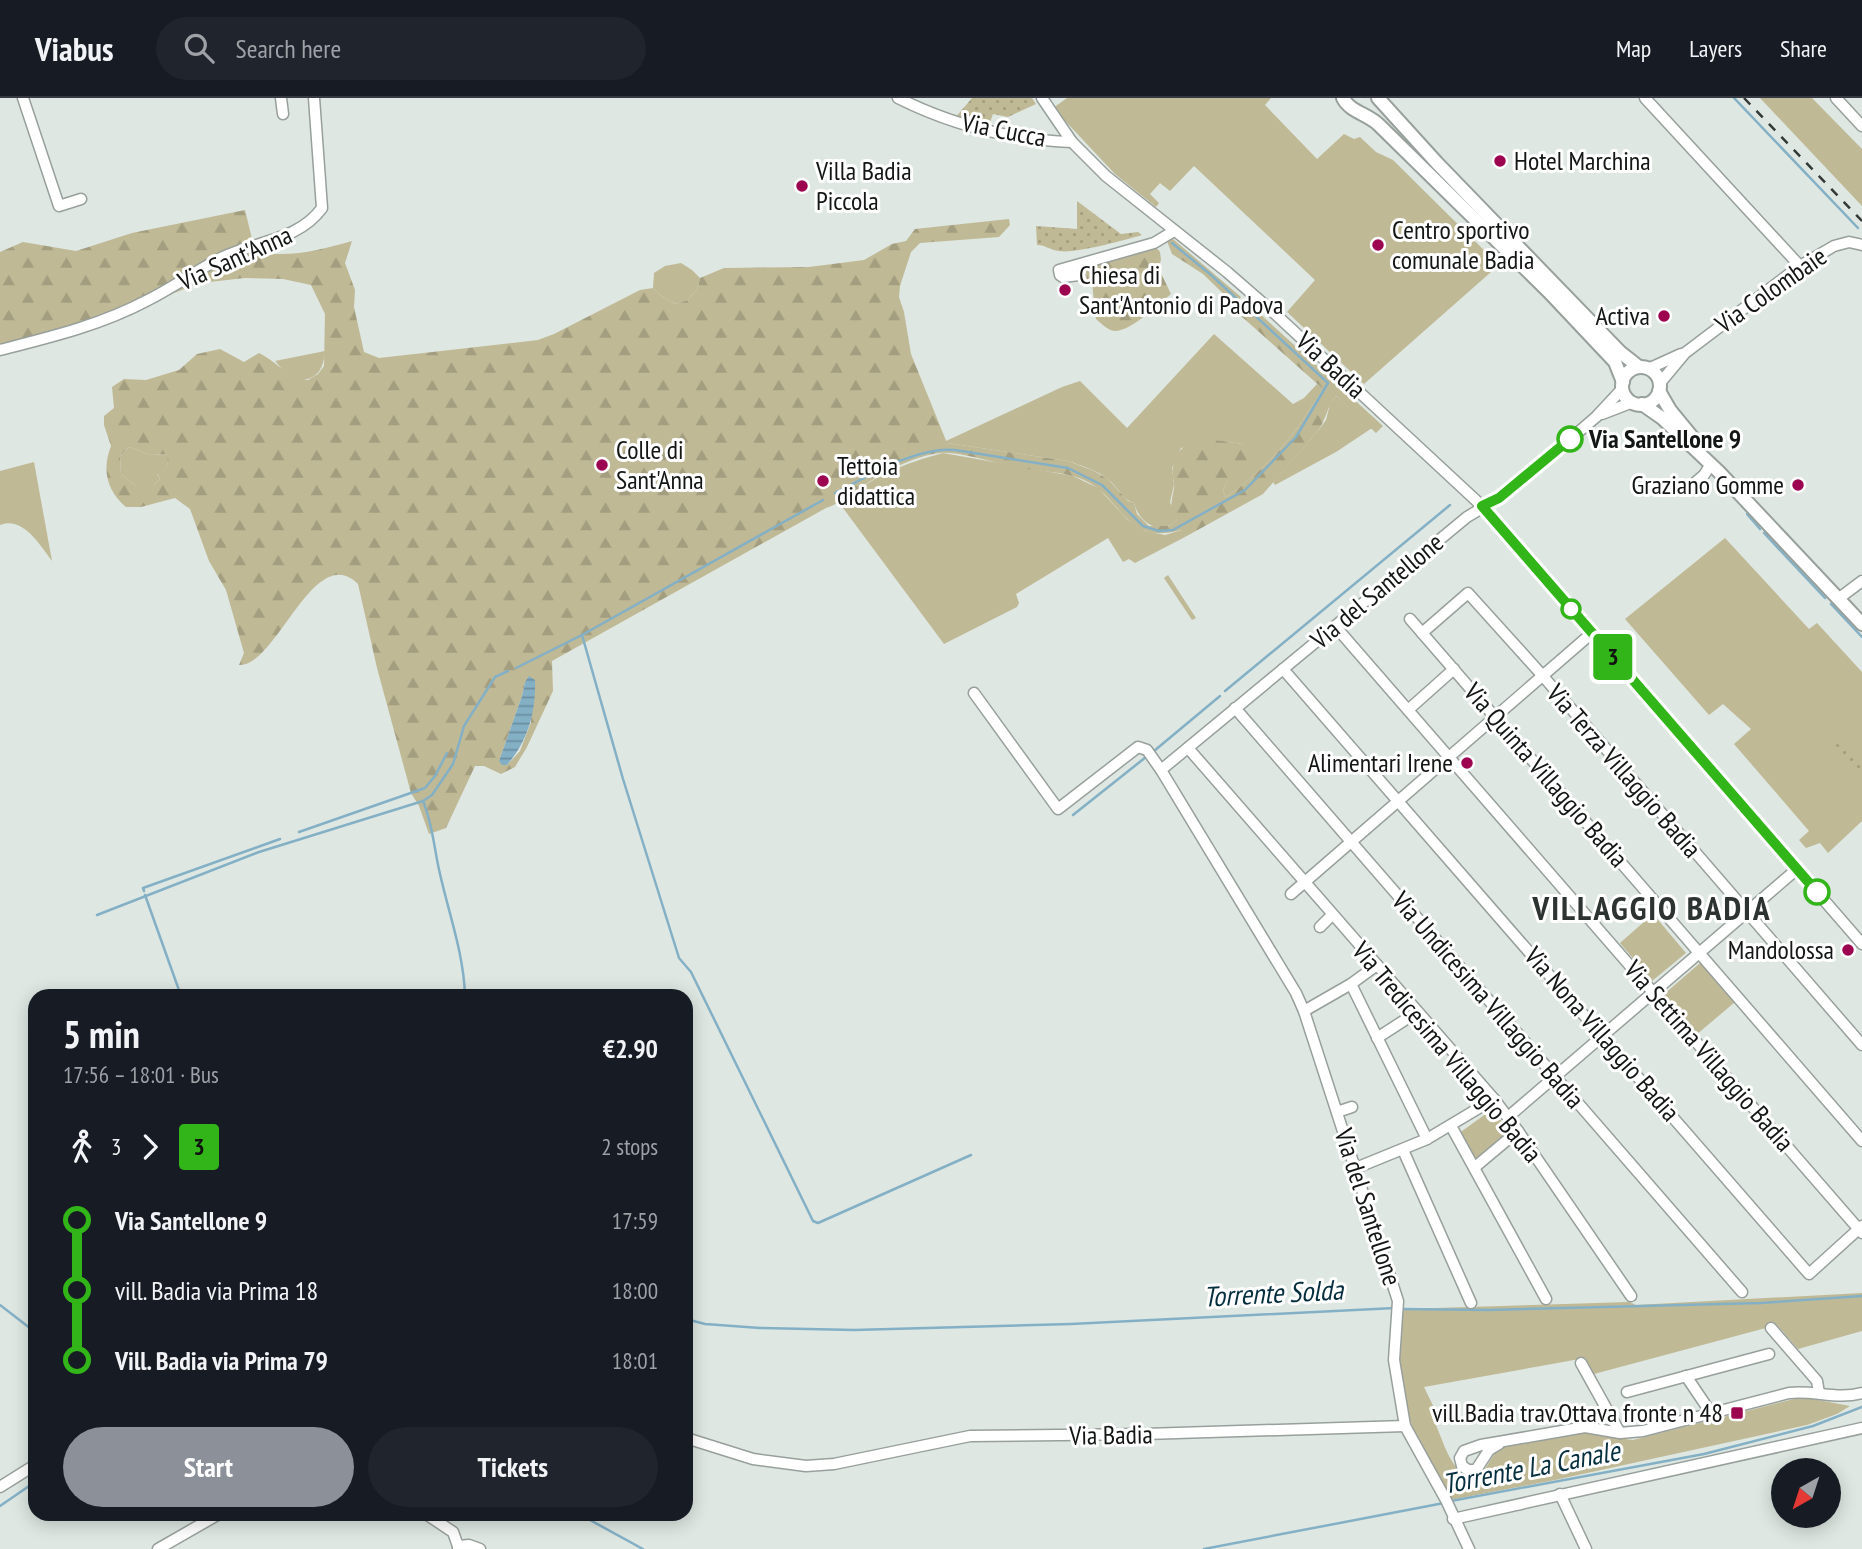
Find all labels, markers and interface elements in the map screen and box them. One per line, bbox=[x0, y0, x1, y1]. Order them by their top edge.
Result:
search box bbox=[156, 17, 646, 80]
text: Viabus bbox=[35, 27, 114, 70]
icon: search bbox=[180, 29, 218, 67]
text: Search here bbox=[236, 32, 341, 65]
text: Map bbox=[1616, 33, 1651, 64]
text: Layers bbox=[1689, 33, 1742, 64]
text: Share bbox=[1780, 33, 1827, 64]
street label: Via Cucca bbox=[958, 105, 1049, 154]
place label: Hotel Marchina bbox=[1514, 144, 1651, 177]
marker: Hotel Marchina bbox=[1492, 153, 1508, 169]
place label: Villa Badia Piccola bbox=[815, 154, 912, 217]
marker: Villa Badia Piccola bbox=[794, 178, 810, 194]
place label: Centro sportivo comunale Badia bbox=[1392, 213, 1534, 276]
street label: Via Sant'Anna bbox=[172, 218, 297, 298]
marker: Centro sportivo comunale Badia bbox=[1370, 237, 1386, 253]
street label: Via Colombaie bbox=[1708, 239, 1833, 340]
place label: Chiesa di Sant'Antonio di Padova bbox=[1079, 258, 1283, 321]
marker: Chiesa di Sant'Antonio di Padova bbox=[1057, 282, 1073, 298]
place label: Activa bbox=[1595, 299, 1650, 332]
marker: Activa bbox=[1656, 308, 1672, 324]
street label: Via Badia bbox=[1289, 323, 1373, 405]
place label: Via Santellone 9 bbox=[1588, 422, 1741, 455]
marker: Via Santellone 9 bbox=[1557, 426, 1583, 452]
place label: Colle di Sant'Anna bbox=[616, 433, 704, 496]
place label: Tettoia didattica bbox=[837, 449, 915, 512]
marker: Colle di Sant'Anna bbox=[594, 457, 610, 473]
place label: Graziano Gomme bbox=[1632, 468, 1784, 501]
marker: Tettoia didattica bbox=[815, 473, 831, 489]
marker: Graziano Gomme bbox=[1790, 477, 1806, 493]
street label: Via del Santellone bbox=[1303, 525, 1450, 656]
unlabelled marker bbox=[1561, 599, 1581, 619]
line badge: 3 bbox=[1590, 634, 1636, 680]
text: 3 bbox=[1607, 641, 1619, 672]
street label: Via Quinta Villaggio Badia bbox=[1457, 675, 1635, 874]
street label: Via Terza Villaggio Badia bbox=[1539, 676, 1709, 864]
place label: Alimentari Irene bbox=[1308, 746, 1453, 779]
marker: Alimentari Irene bbox=[1459, 755, 1475, 771]
unlabelled marker bbox=[1804, 879, 1830, 905]
street label: Via Undicesima Villaggio Badia bbox=[1385, 884, 1592, 1115]
district label: VILLAGGIO BADIA bbox=[1532, 886, 1771, 929]
place label: Mandolossa bbox=[1728, 933, 1834, 966]
street label: Via Tredicesima Villaggio Badia bbox=[1345, 934, 1549, 1169]
street label: Via Nona Villaggio Badia bbox=[1517, 939, 1687, 1128]
marker: Mandolossa bbox=[1840, 942, 1856, 958]
street label: Via Settima Villaggio Badia bbox=[1617, 953, 1801, 1158]
text: 5 min bbox=[63, 1009, 140, 1058]
text: €2.90 bbox=[603, 1032, 658, 1065]
text: 17:56 – 18:01 · Bus bbox=[63, 1060, 219, 1089]
street label: Via del Santellone bbox=[1327, 1123, 1409, 1290]
icon: walk bbox=[63, 1128, 101, 1166]
icon: forward bbox=[131, 1128, 169, 1166]
text: 3 bbox=[193, 1131, 205, 1162]
text: 3 bbox=[111, 1132, 121, 1161]
text: 2 stops bbox=[601, 1132, 658, 1161]
text: Via Santellone 9 bbox=[115, 1204, 267, 1237]
text: 17:59 bbox=[612, 1206, 658, 1235]
water label: Torrente Solda bbox=[1202, 1270, 1346, 1315]
text: vill. Badia via Prima 18 bbox=[115, 1274, 318, 1307]
text: 18:00 bbox=[612, 1276, 658, 1305]
text: Vill. Badia via Prima 79 bbox=[115, 1344, 328, 1377]
text: 18:01 bbox=[612, 1346, 658, 1375]
place label: vill.Badia trav.Ottava fronte n 48 bbox=[1432, 1396, 1723, 1429]
marker: vill.Badia trav.Ottava fronte n 48 bbox=[1729, 1405, 1745, 1421]
street label: Via Badia bbox=[1068, 1417, 1153, 1452]
button: Start bbox=[63, 1427, 354, 1507]
button: Tickets bbox=[368, 1427, 658, 1507]
water label: Torrente La Canale bbox=[1439, 1431, 1625, 1502]
north arrow bbox=[1771, 1458, 1841, 1528]
map controls bbox=[1771, 1458, 1841, 1528]

